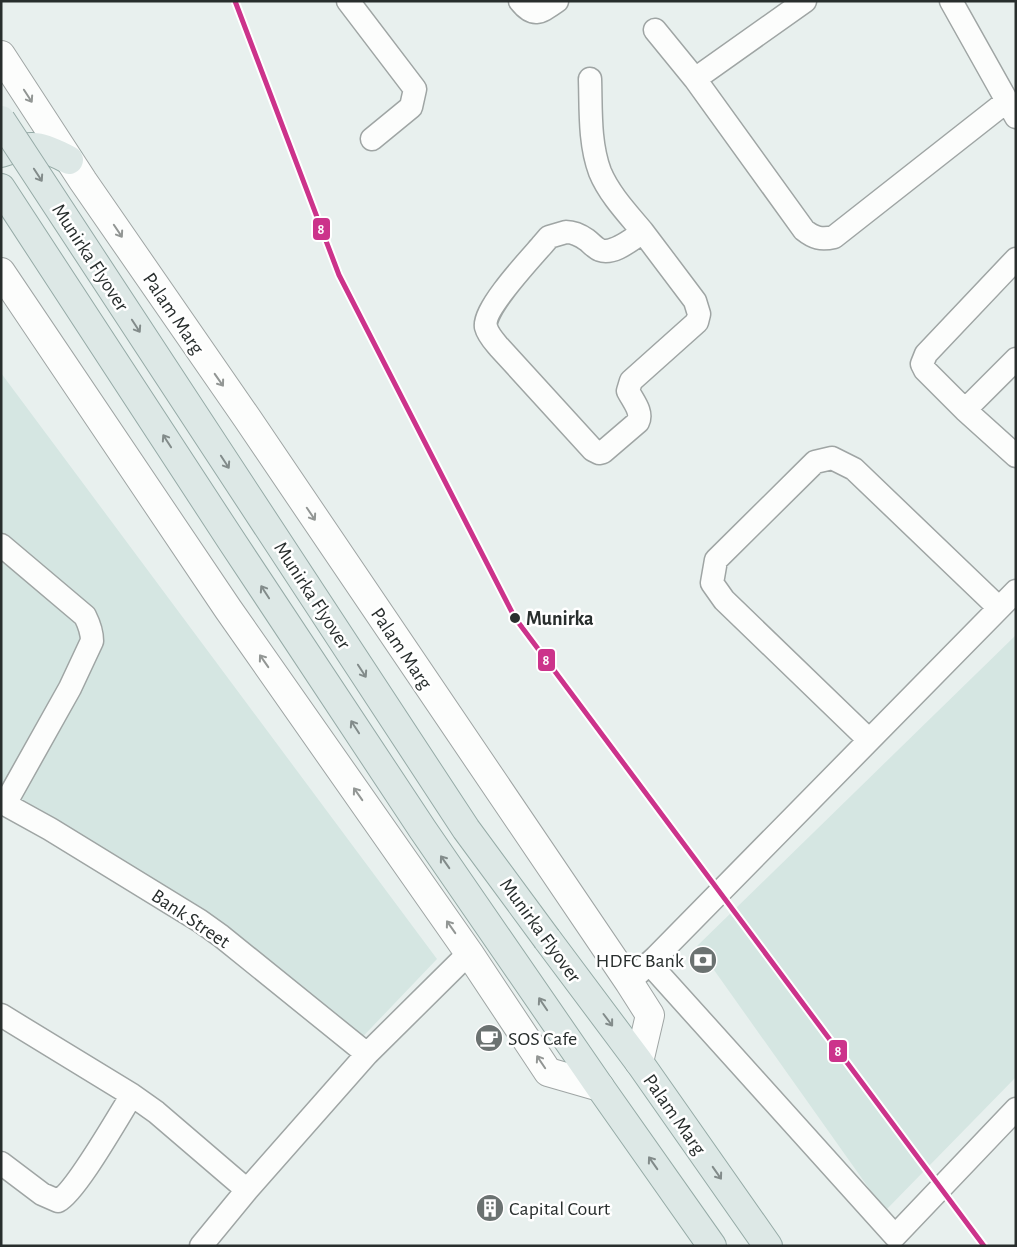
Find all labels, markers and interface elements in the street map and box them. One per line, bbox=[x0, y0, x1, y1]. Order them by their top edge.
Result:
one-way arrow bbox=[22, 89, 33, 103]
one-way arrow bbox=[33, 168, 43, 182]
street label: Munirka Flyover bbox=[48, 200, 132, 315]
line badge: 8 bbox=[312, 217, 331, 241]
text: 8 bbox=[318, 223, 325, 237]
one-way arrow bbox=[113, 224, 123, 238]
street label: Palam Marg bbox=[139, 269, 208, 358]
one-way arrow bbox=[132, 318, 142, 332]
one-way arrow bbox=[214, 372, 224, 386]
one-way arrow bbox=[161, 435, 171, 449]
one-way arrow bbox=[221, 454, 231, 468]
one-way arrow bbox=[306, 507, 316, 521]
street label: Munirka Flyover bbox=[270, 538, 354, 653]
one-way arrow bbox=[260, 585, 270, 599]
street label: Palam Marg bbox=[367, 604, 436, 693]
place label: Munirka bbox=[526, 609, 594, 629]
marker: Munirka bbox=[508, 611, 522, 625]
line badge: 8 bbox=[537, 648, 556, 672]
one-way arrow bbox=[259, 654, 269, 668]
text: 8 bbox=[543, 654, 550, 668]
one-way arrow bbox=[358, 663, 368, 677]
one-way arrow bbox=[350, 721, 360, 735]
one-way arrow bbox=[353, 787, 363, 801]
one-way arrow bbox=[440, 856, 450, 870]
street label: Munirka Flyover bbox=[496, 875, 585, 987]
street label: Bank Street bbox=[148, 885, 234, 953]
one-way arrow bbox=[446, 920, 456, 934]
bank icon: HDFC Bank bbox=[688, 945, 718, 975]
place label: HDFC Bank bbox=[596, 951, 684, 971]
one-way arrow bbox=[538, 997, 548, 1011]
one-way arrow bbox=[602, 1013, 613, 1026]
cafe icon: SOS Cafe bbox=[474, 1023, 504, 1053]
place label: SOS Cafe bbox=[508, 1029, 577, 1049]
line badge: 8 bbox=[828, 1039, 848, 1063]
text: 8 bbox=[835, 1045, 842, 1059]
one-way arrow bbox=[536, 1055, 546, 1069]
street label: Palam Marg bbox=[639, 1071, 709, 1159]
one-way arrow bbox=[648, 1156, 658, 1170]
one-way arrow bbox=[712, 1166, 722, 1180]
building icon: Capital Court bbox=[475, 1193, 505, 1223]
place label: Capital Court bbox=[509, 1199, 611, 1219]

